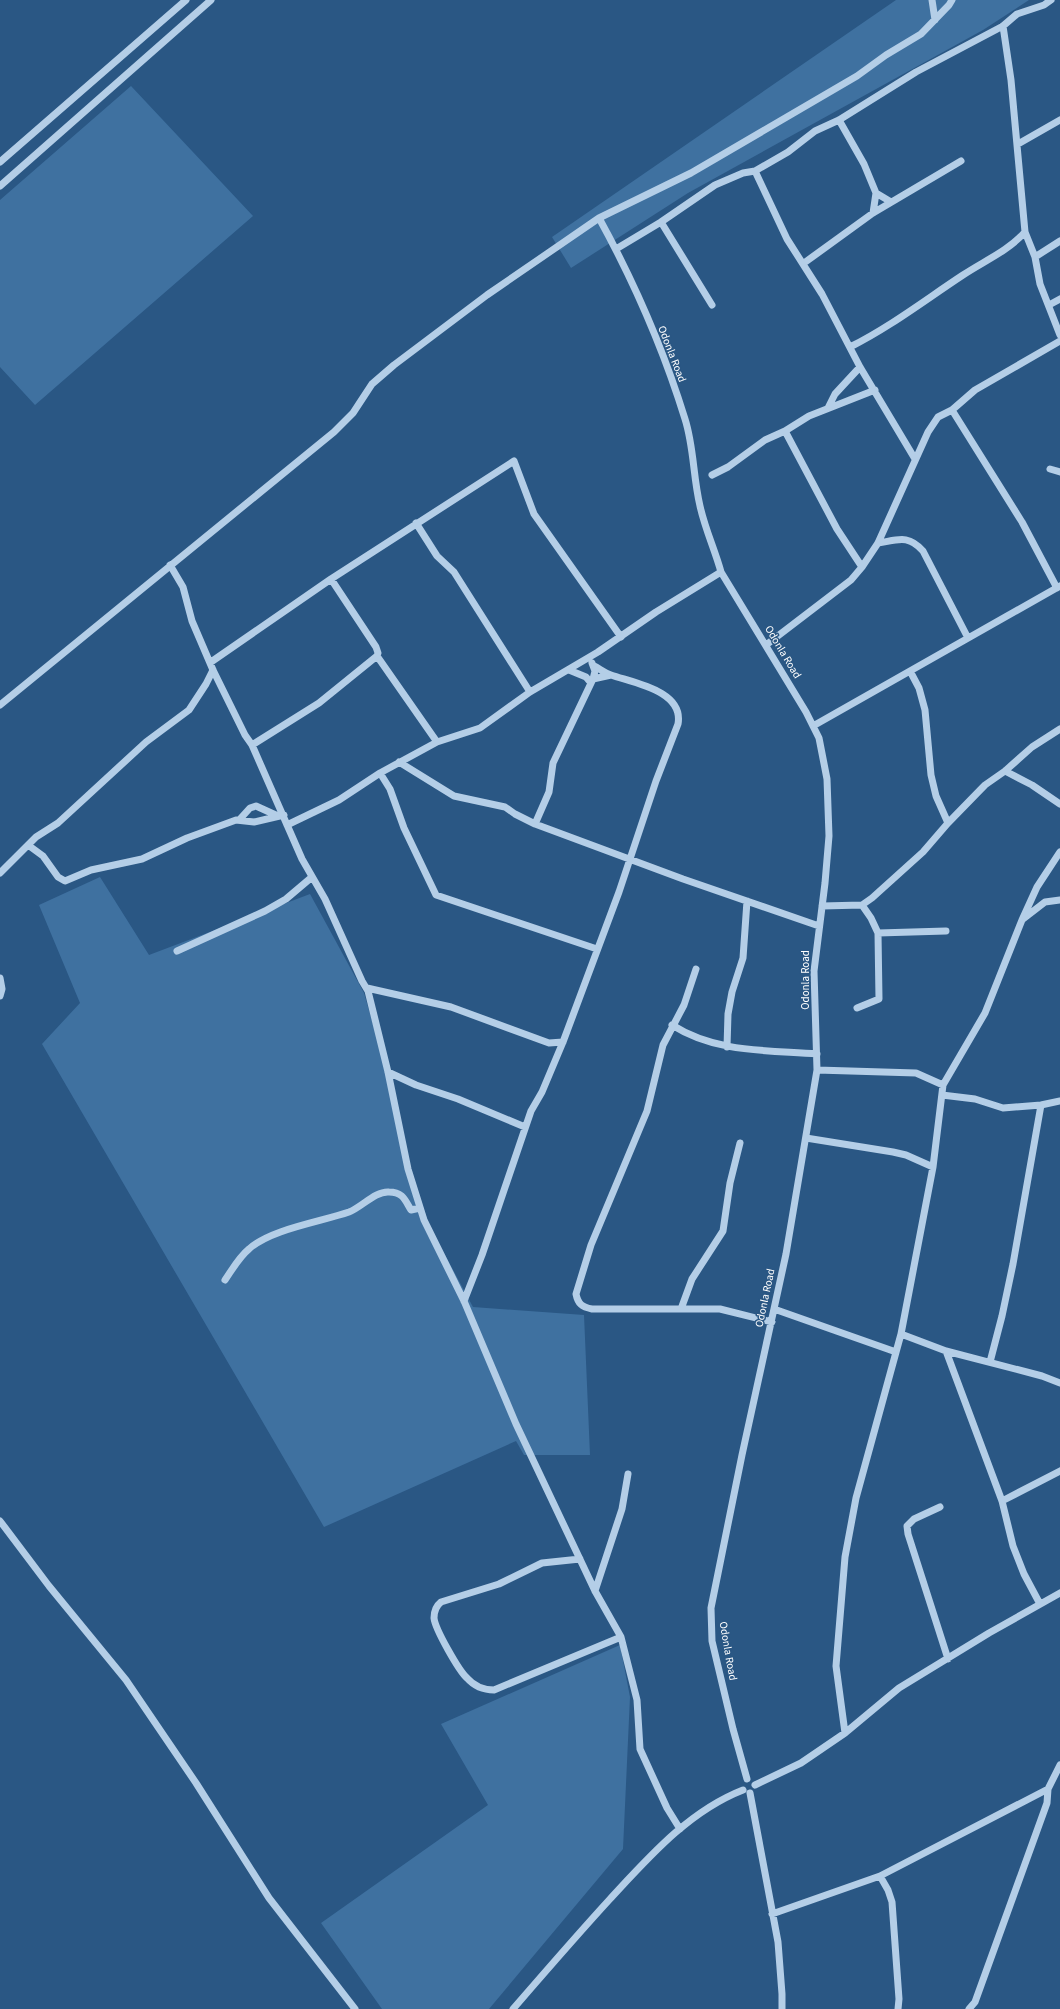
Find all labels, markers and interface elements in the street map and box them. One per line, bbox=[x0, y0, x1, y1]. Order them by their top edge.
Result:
street label: Odonla Road bbox=[654, 324, 690, 384]
street label: Odonla Road bbox=[761, 623, 805, 681]
street label: Odonla Road bbox=[798, 950, 813, 1010]
street label: Odonla Road bbox=[751, 1267, 779, 1329]
street label: Odonla Road bbox=[715, 1620, 741, 1682]

